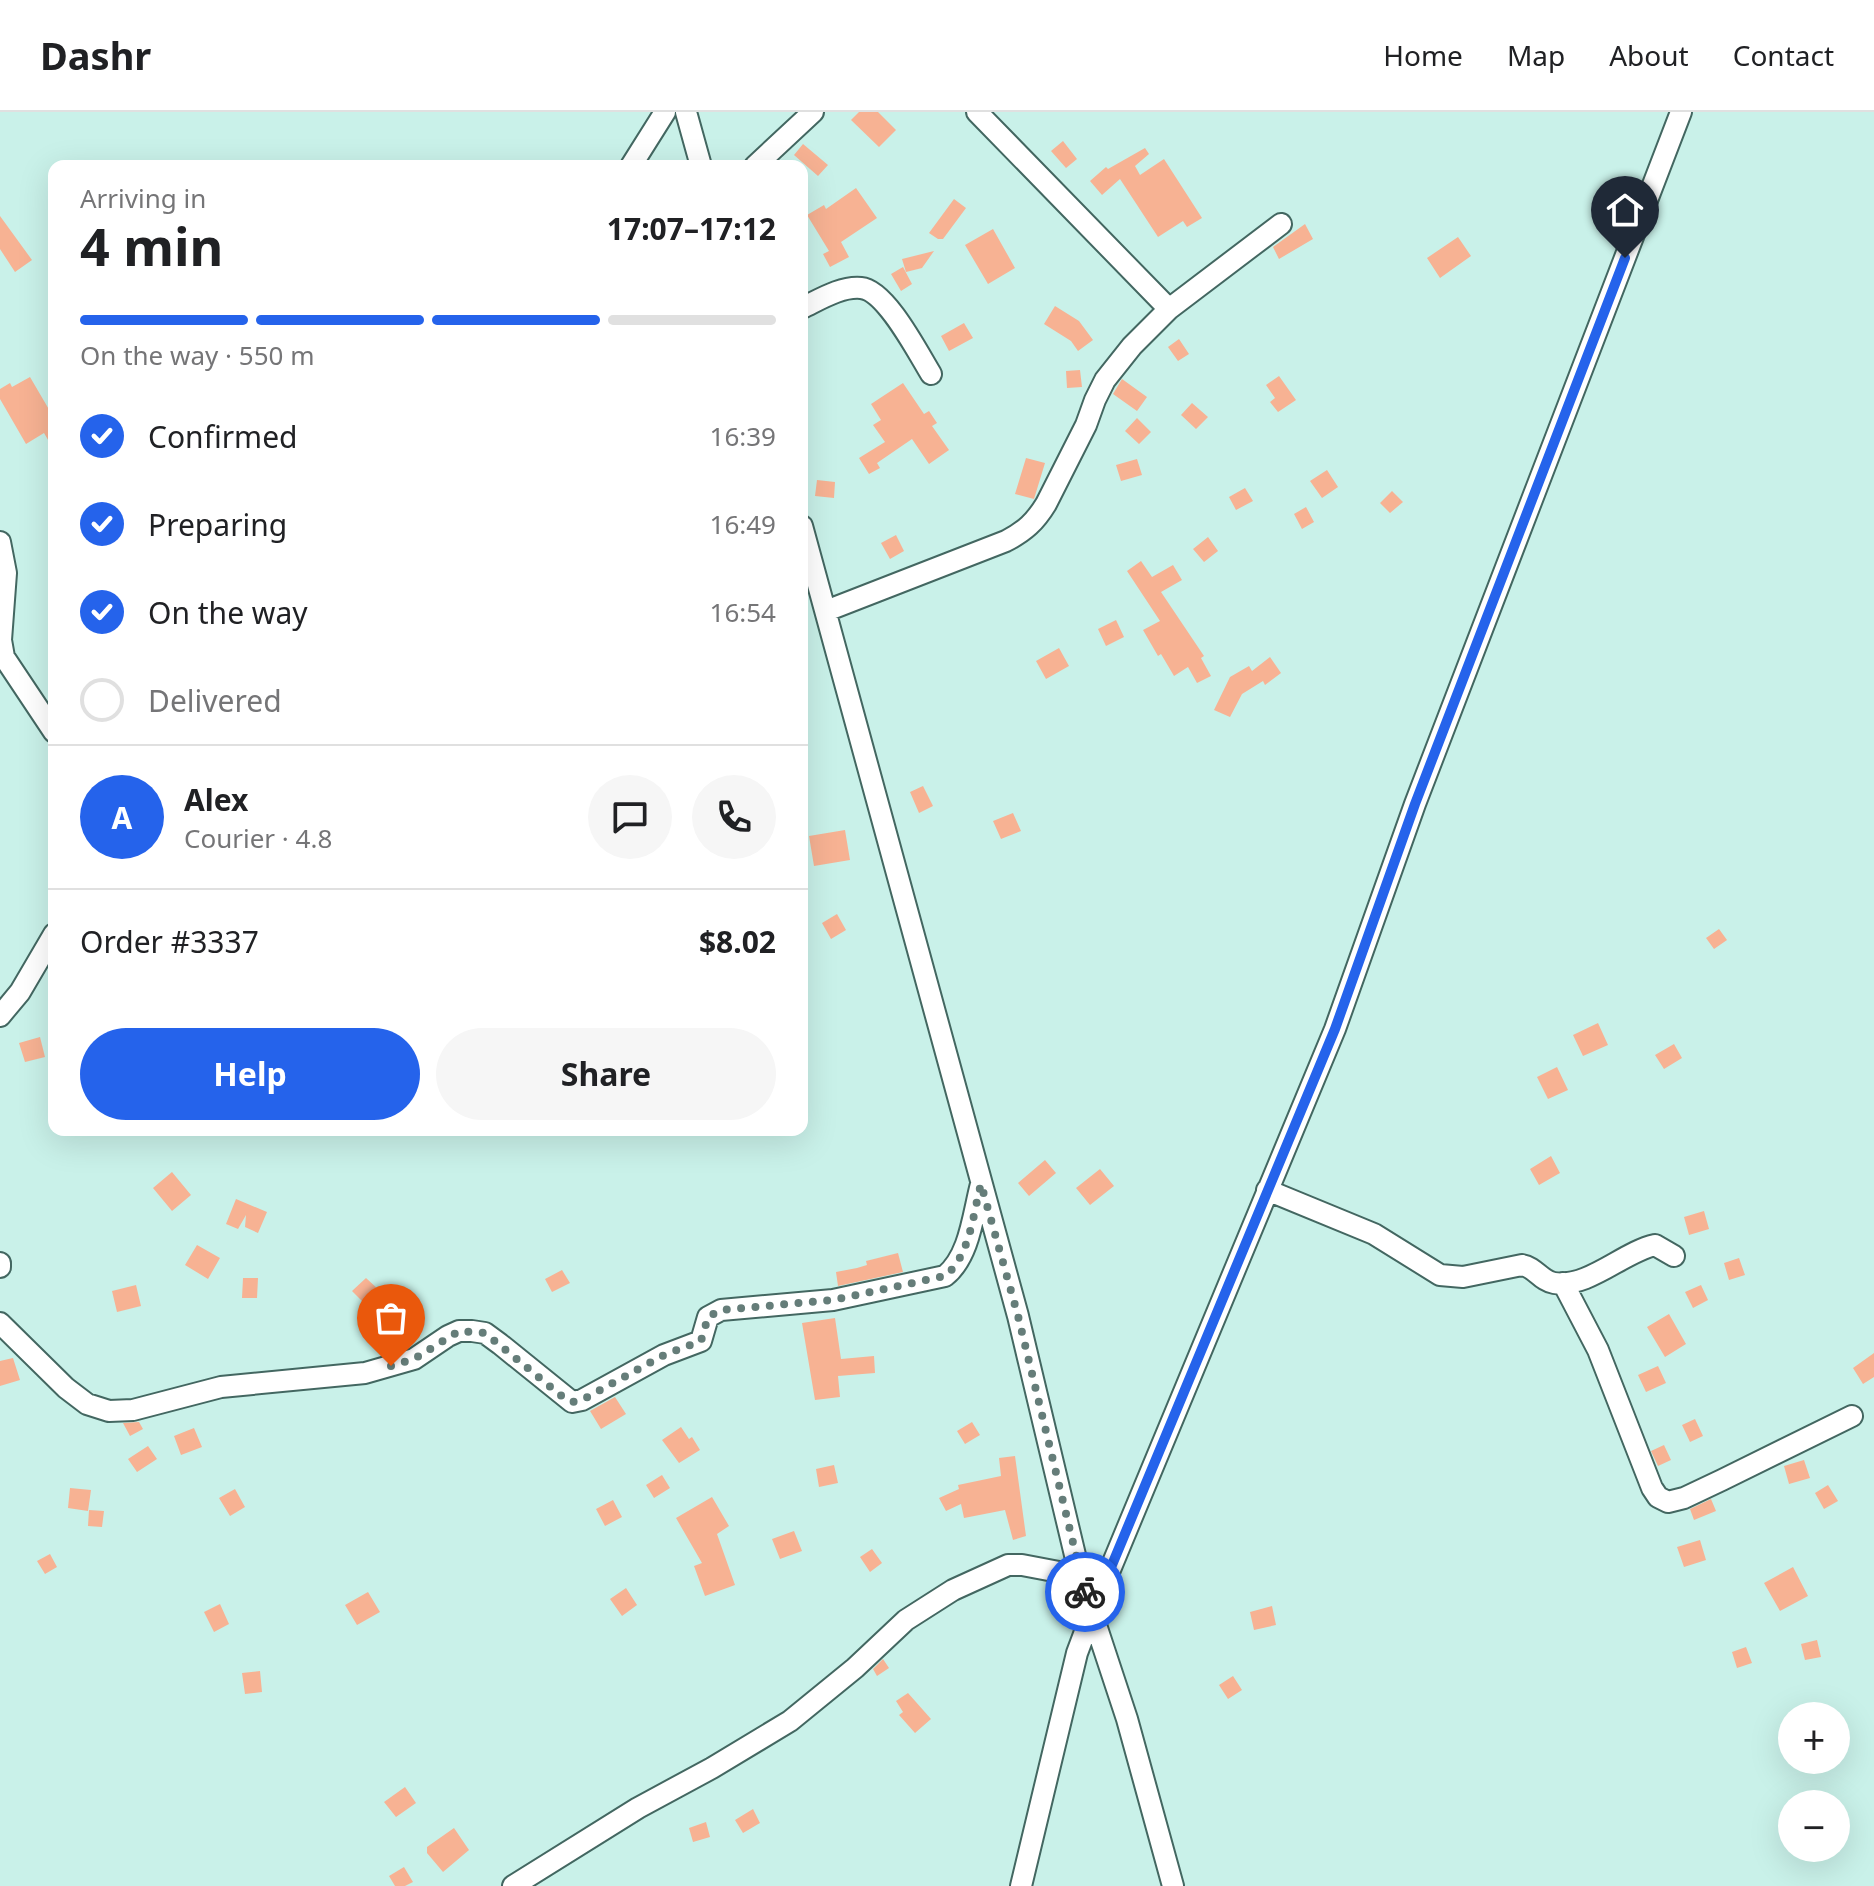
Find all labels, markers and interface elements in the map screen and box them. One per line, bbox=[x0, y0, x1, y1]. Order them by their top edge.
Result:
text: Dashr bbox=[40, 29, 151, 81]
text: Home bbox=[1383, 36, 1463, 74]
text: Map bbox=[1507, 36, 1565, 74]
text: About bbox=[1609, 36, 1689, 74]
text: Contact bbox=[1733, 36, 1834, 74]
pin bbox=[1591, 176, 1659, 258]
text: Arriving in bbox=[80, 180, 206, 216]
icon: home bbox=[1603, 188, 1647, 232]
text: 17:07–17:12 bbox=[607, 208, 776, 249]
text: 4 min bbox=[80, 210, 223, 281]
text: On the way · 550 m bbox=[80, 337, 314, 373]
icon: check bbox=[80, 414, 124, 458]
text: Confirmed bbox=[148, 416, 298, 457]
text: 16:39 bbox=[710, 418, 776, 454]
icon: check bbox=[80, 502, 124, 546]
text: Preparing bbox=[148, 504, 287, 545]
text: 16:49 bbox=[710, 506, 776, 542]
icon: check bbox=[80, 590, 124, 634]
text: On the way bbox=[148, 592, 308, 633]
text: 16:54 bbox=[710, 594, 776, 630]
text: Delivered bbox=[148, 680, 282, 721]
button: chat bbox=[588, 775, 672, 859]
button: phone bbox=[692, 775, 776, 859]
text: Alex bbox=[184, 779, 248, 820]
text: A bbox=[112, 797, 132, 838]
text: Courier · 4.8 bbox=[184, 820, 332, 856]
text: Order #3337 bbox=[80, 921, 259, 962]
text: $8.02 bbox=[699, 921, 776, 962]
button: Help bbox=[80, 1028, 420, 1120]
button: Share bbox=[436, 1028, 776, 1120]
pin bbox=[357, 1284, 425, 1366]
icon: bag bbox=[369, 1296, 413, 1340]
courier bbox=[1045, 1552, 1125, 1632]
icon: bike bbox=[1063, 1570, 1107, 1614]
map controls bbox=[1778, 1702, 1850, 1862]
button: + bbox=[1778, 1702, 1850, 1774]
button: − bbox=[1778, 1790, 1850, 1862]

